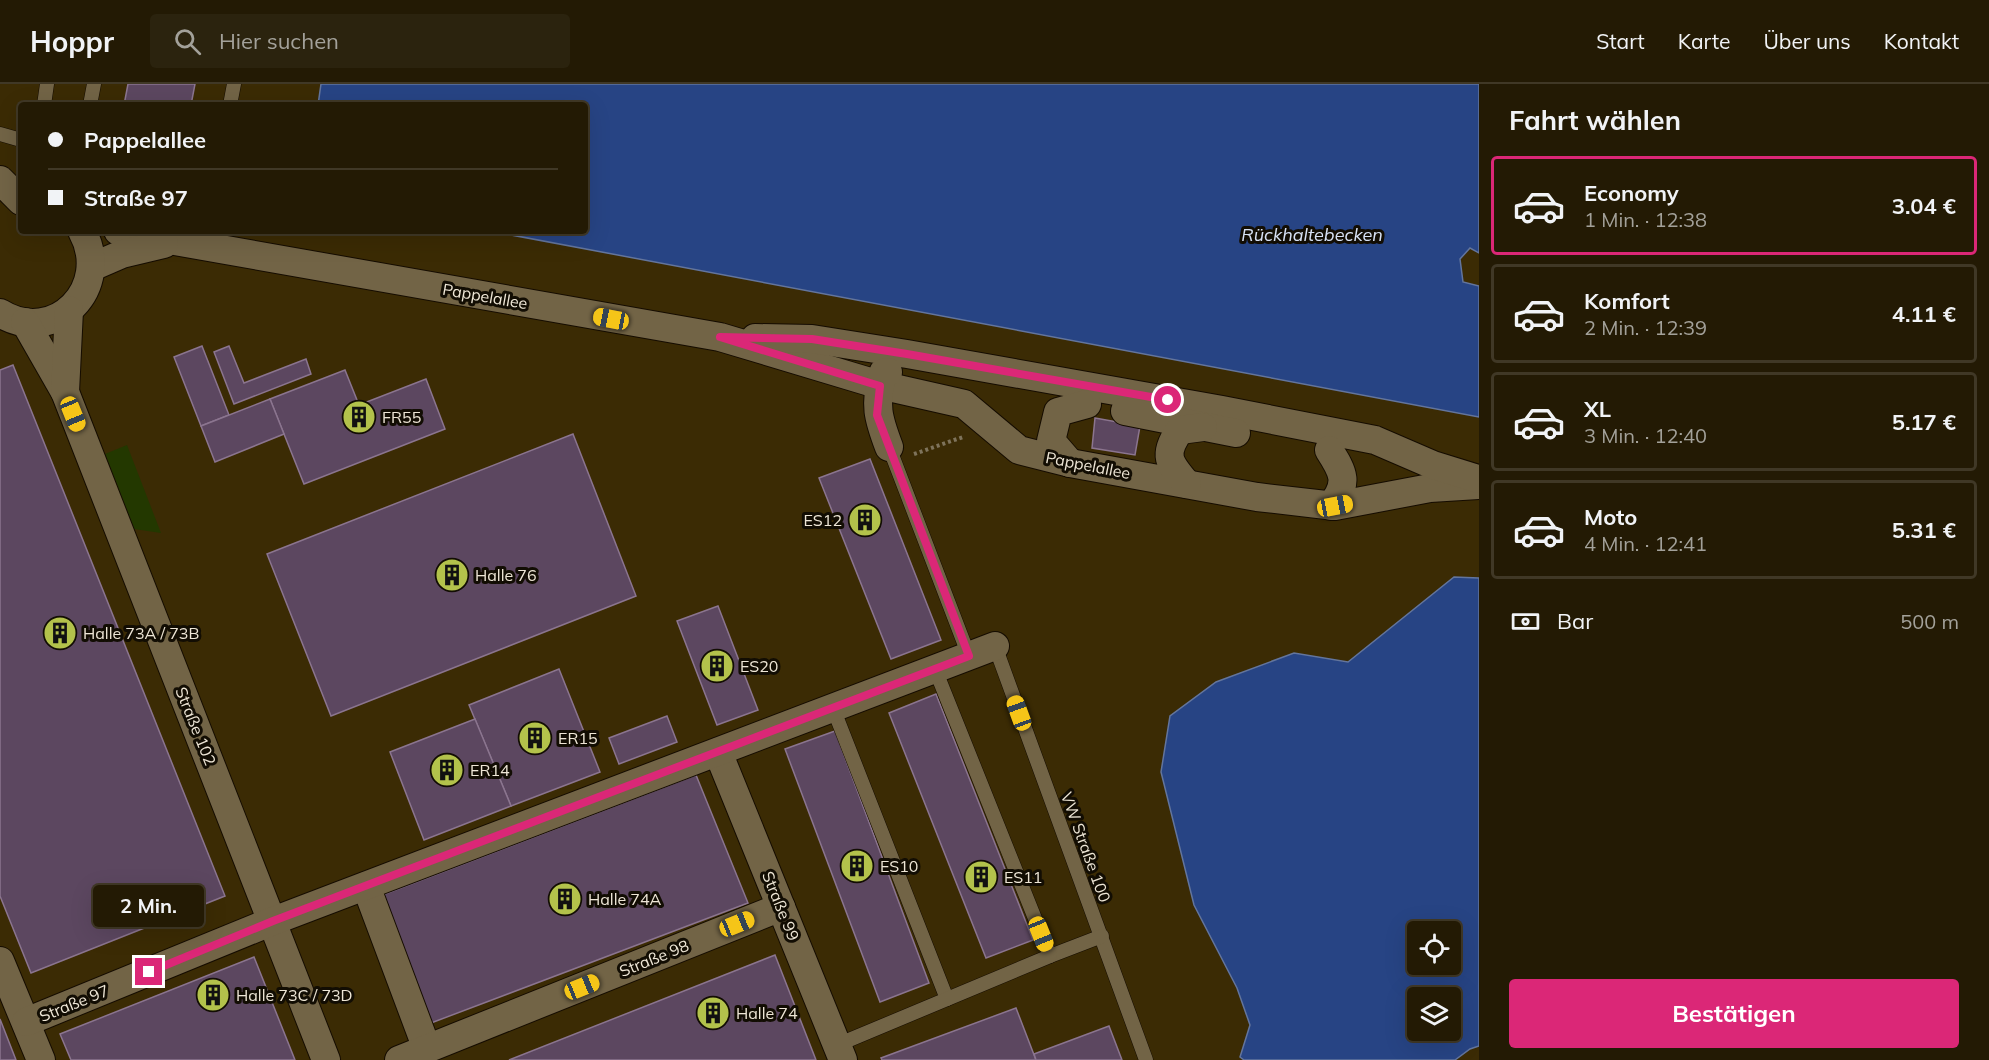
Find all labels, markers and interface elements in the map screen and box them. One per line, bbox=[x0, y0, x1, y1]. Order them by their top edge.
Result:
search box bbox=[150, 14, 570, 68]
text: Hoppr bbox=[30, 24, 114, 59]
icon: search bbox=[171, 25, 204, 58]
text: Hier suchen bbox=[219, 27, 339, 55]
text: Start bbox=[1596, 28, 1645, 54]
text: Karte bbox=[1678, 28, 1730, 54]
text: Über uns bbox=[1763, 28, 1851, 54]
text: Kontakt bbox=[1884, 28, 1959, 54]
text: Fahrt wählen bbox=[1509, 103, 1681, 137]
text: Pappelallee bbox=[84, 126, 206, 154]
icon: car bbox=[1512, 179, 1566, 233]
text: Economy bbox=[1584, 179, 1679, 207]
text: Straße 97 bbox=[84, 184, 188, 212]
text: 3.04 € bbox=[1892, 192, 1956, 220]
text: 1 Min. · 12:38 bbox=[1584, 207, 1707, 232]
water label: Rückhaltebecken bbox=[1241, 223, 1383, 246]
street label: Pappelallee bbox=[441, 279, 529, 313]
icon: car bbox=[1512, 287, 1566, 341]
text: Komfort bbox=[1584, 287, 1670, 315]
text: 4.11 € bbox=[1892, 300, 1956, 328]
car bbox=[592, 307, 630, 331]
text: 2 Min. · 12:39 bbox=[1584, 315, 1707, 340]
route start bbox=[1154, 386, 1181, 413]
car bbox=[58, 394, 88, 434]
icon: car bbox=[1512, 395, 1566, 449]
text: XL bbox=[1584, 395, 1611, 423]
building icon: FR55 bbox=[341, 399, 377, 435]
place label: FR55 bbox=[382, 407, 421, 427]
text: 5.17 € bbox=[1892, 408, 1956, 436]
text: 3 Min. · 12:40 bbox=[1584, 423, 1707, 448]
street label: Pappelallee bbox=[1044, 447, 1132, 483]
car bbox=[1316, 494, 1354, 518]
building icon: ES12 bbox=[847, 502, 883, 538]
icon: car bbox=[1512, 503, 1566, 557]
text: Moto bbox=[1584, 503, 1637, 531]
place label: ES12 bbox=[804, 510, 842, 530]
text: 5.31 € bbox=[1892, 516, 1956, 544]
text: 4 Min. · 12:41 bbox=[1584, 531, 1707, 556]
building icon: Halle 76 bbox=[434, 557, 470, 593]
place label: Halle 76 bbox=[475, 565, 537, 585]
icon: cash bbox=[1509, 605, 1542, 638]
text: Bar bbox=[1557, 607, 1593, 635]
text: 500 m bbox=[1900, 609, 1959, 634]
building icon: Halle 73A / 73B bbox=[42, 615, 78, 651]
place label: Halle 73A / 73B bbox=[83, 623, 199, 643]
building icon: ES20 bbox=[699, 648, 735, 684]
place label: ES20 bbox=[740, 656, 778, 676]
street label: Straße 102 bbox=[171, 684, 221, 768]
car bbox=[1004, 693, 1034, 733]
building icon: ER15 bbox=[517, 720, 553, 756]
place label: ER15 bbox=[558, 728, 598, 748]
building icon: ER14 bbox=[429, 752, 465, 788]
place label: ER14 bbox=[470, 760, 510, 780]
street label: VW Straße 100 bbox=[1057, 789, 1115, 905]
building icon: ES10 bbox=[839, 848, 875, 884]
place label: ES10 bbox=[880, 856, 918, 876]
building icon: ES11 bbox=[963, 859, 999, 895]
place label: ES11 bbox=[1004, 867, 1042, 887]
street label: Straße 99 bbox=[758, 868, 804, 944]
building icon: Halle 74A bbox=[547, 881, 583, 917]
callout: 2 Min. bbox=[94, 885, 204, 927]
place label: Halle 74A bbox=[588, 889, 662, 909]
text: 2 Min. bbox=[120, 893, 177, 918]
car bbox=[717, 909, 757, 939]
car bbox=[1026, 914, 1056, 954]
map controls bbox=[1407, 921, 1461, 1041]
button: locate bbox=[1407, 921, 1461, 975]
street label: Straße 98 bbox=[616, 935, 692, 981]
route end bbox=[135, 958, 162, 985]
car bbox=[562, 972, 602, 1002]
building icon: Halle 73C / 73D bbox=[195, 977, 231, 1013]
button: Bestätigen bbox=[1509, 979, 1959, 1048]
street label: Straße 97 bbox=[36, 980, 112, 1026]
place label: Halle 73C / 73D bbox=[236, 985, 353, 1005]
button: layers bbox=[1407, 987, 1461, 1041]
building icon: Halle 74 bbox=[695, 995, 731, 1031]
place label: Halle 74 bbox=[736, 1003, 798, 1023]

